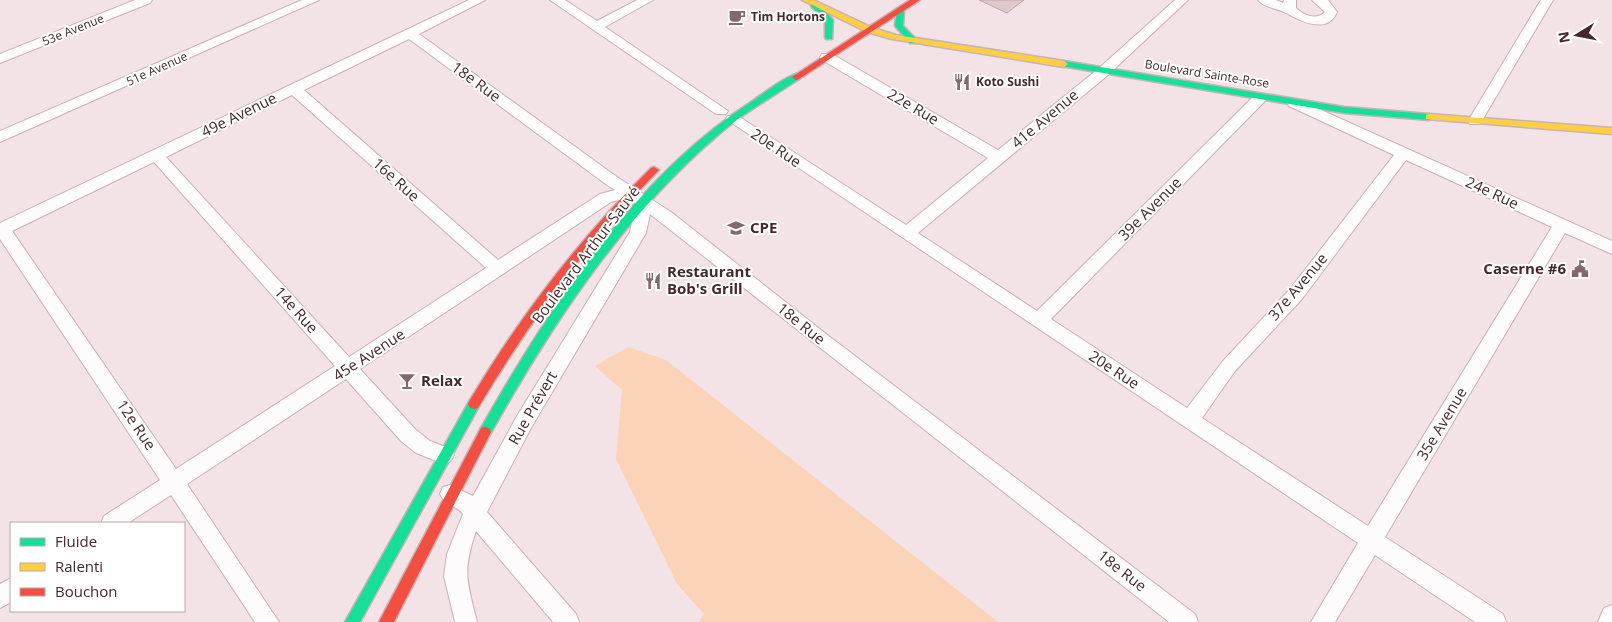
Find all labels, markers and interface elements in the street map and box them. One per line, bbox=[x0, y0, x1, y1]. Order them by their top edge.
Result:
cafe icon: Tim Hortons bbox=[727, 7, 747, 27]
place label: Tim Hortons bbox=[751, 8, 825, 25]
street label: 53e Avenue bbox=[39, 9, 107, 50]
north arrow bbox=[1552, 10, 1602, 60]
text: N bbox=[1553, 30, 1574, 45]
street label: 51e Avenue bbox=[123, 47, 190, 90]
street label: Boulevard Sainte-Rose bbox=[1144, 55, 1271, 92]
street label: 18e Rue bbox=[448, 57, 505, 106]
restaurant icon: Koto Sushi bbox=[952, 72, 972, 92]
place label: Koto Sushi bbox=[976, 73, 1039, 90]
street label: 22e Rue bbox=[884, 83, 943, 129]
street label: 41e Avenue bbox=[1007, 84, 1082, 152]
street label: 49e Avenue bbox=[197, 87, 280, 141]
street label: 20e Rue bbox=[748, 123, 806, 171]
street label: 16e Rue bbox=[369, 153, 424, 206]
street label: 24e Rue bbox=[1463, 171, 1522, 213]
street label: 39e Avenue bbox=[1113, 172, 1185, 244]
street label: Boulevard Arthur-Sauvé bbox=[527, 182, 643, 327]
place label: CPE bbox=[750, 217, 777, 237]
school or university icon: CPE bbox=[726, 218, 746, 238]
street label: 37e Avenue bbox=[1263, 249, 1331, 324]
place label: Caserne #6 bbox=[1483, 258, 1566, 278]
public building icon: Caserne #6 bbox=[1570, 259, 1590, 279]
place label: Restaurant Bob's Grill bbox=[667, 261, 751, 298]
restaurant icon: Restaurant Bob's Grill bbox=[643, 271, 663, 291]
street label: 14e Rue bbox=[270, 282, 323, 337]
street label: 18e Rue bbox=[773, 298, 830, 349]
street label: 45e Avenue bbox=[329, 324, 408, 385]
street label: 20e Rue bbox=[1085, 345, 1144, 393]
street label: Rue Prévert bbox=[503, 367, 561, 448]
place label: Relax bbox=[421, 370, 462, 390]
bar icon: Relax bbox=[397, 371, 417, 391]
street label: 35e Avenue bbox=[1412, 383, 1471, 464]
street label: 12e Rue bbox=[113, 395, 161, 453]
legend bbox=[10, 522, 185, 612]
text: Fluide bbox=[55, 531, 97, 551]
street label: 18e Rue bbox=[1094, 545, 1151, 595]
text: Ralenti bbox=[55, 556, 103, 576]
text: Bouchon bbox=[55, 581, 118, 601]

